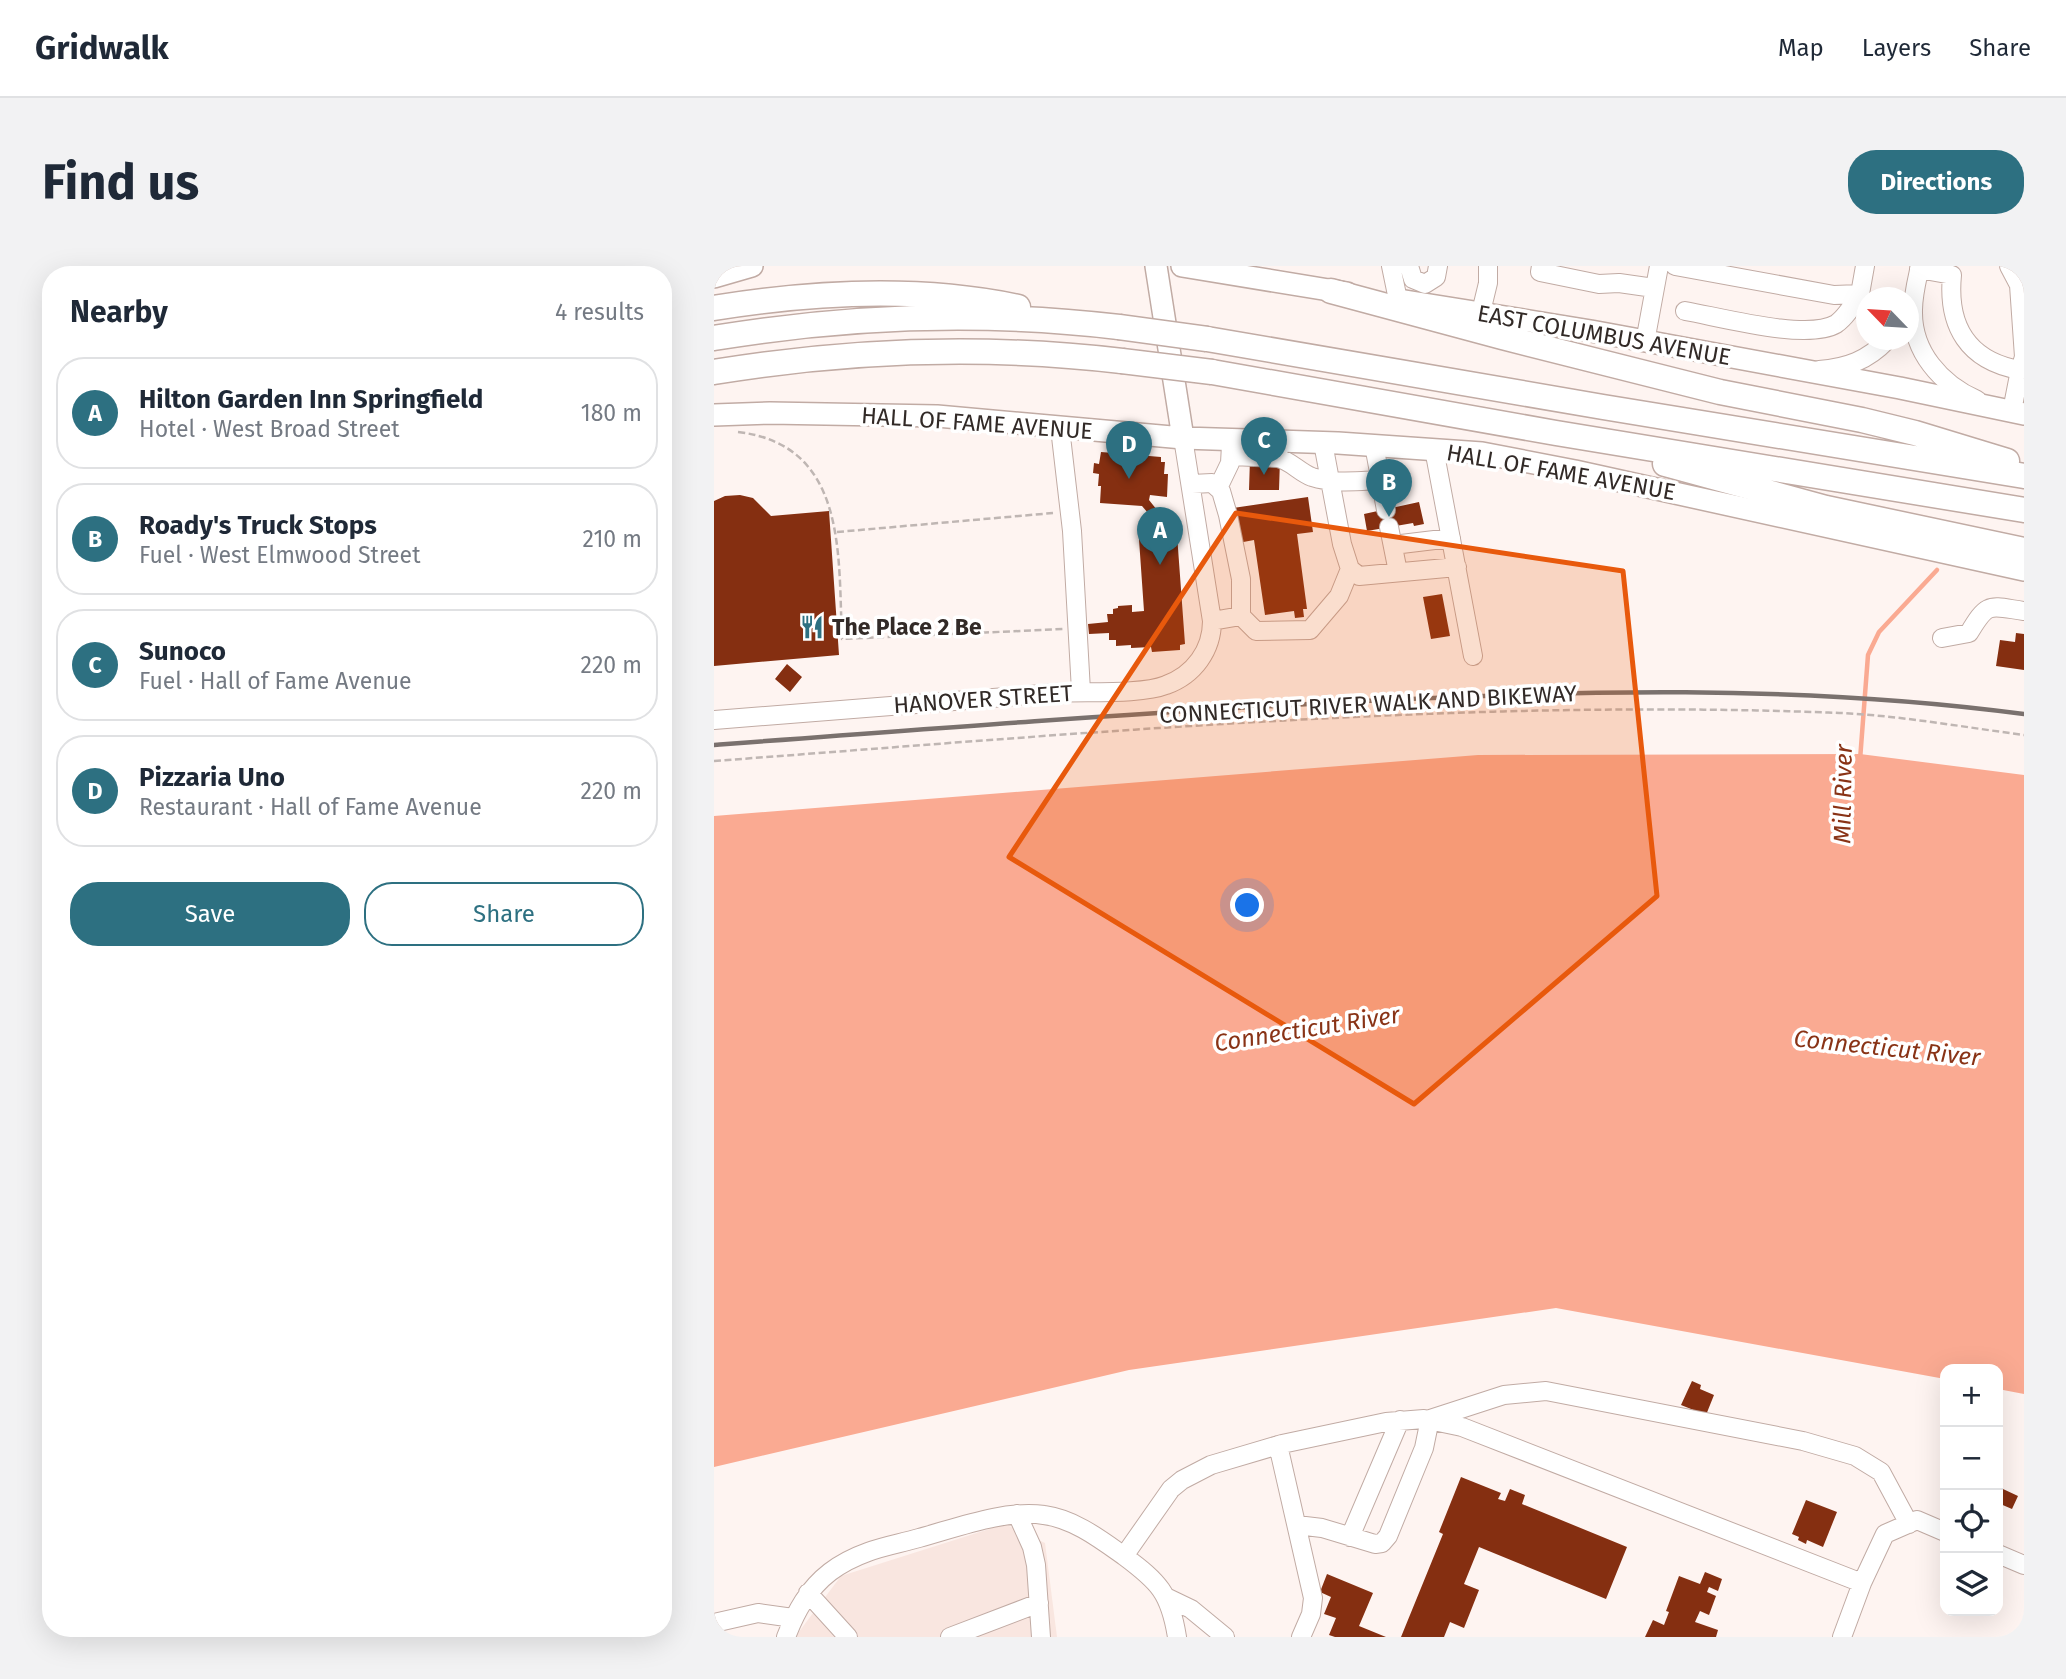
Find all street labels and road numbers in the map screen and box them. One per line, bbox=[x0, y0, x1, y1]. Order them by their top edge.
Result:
street label: EAST COLUMBUS AVENUE bbox=[1475, 299, 1733, 371]
street label: HALL OF FAME AVENUE bbox=[860, 401, 1094, 445]
street label: HALL OF FAME AVENUE bbox=[1444, 438, 1678, 506]
street label: HANOVER STREET bbox=[892, 679, 1074, 719]
street label: CONNECTICUT RIVER WALK AND BIKEWAY bbox=[1158, 679, 1578, 729]

